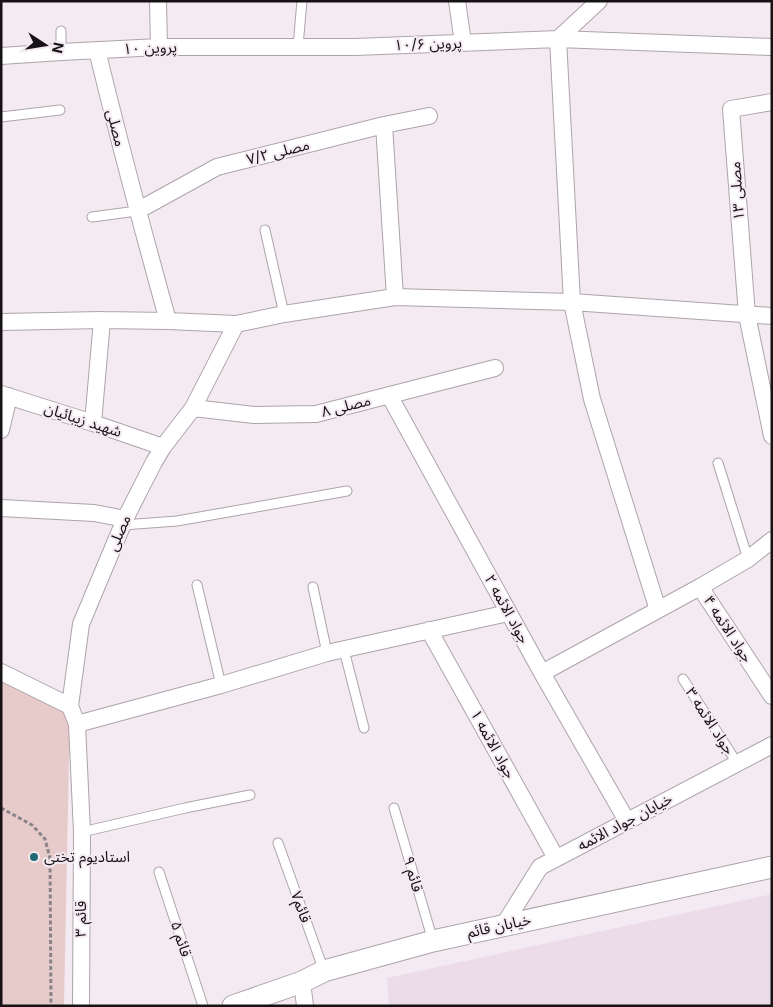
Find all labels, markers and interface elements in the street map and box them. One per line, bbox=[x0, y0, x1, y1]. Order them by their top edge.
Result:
north arrow bbox=[20, 20, 70, 70]
street label: پروین ۱۰/۶ bbox=[394, 33, 462, 55]
street label: پروین ۱۰ bbox=[123, 37, 177, 59]
text: N bbox=[49, 41, 68, 55]
street label: مصلی bbox=[103, 107, 130, 148]
street label: مصلی ۷/۲ bbox=[244, 135, 311, 169]
street label: مصلی ۱۳ bbox=[725, 161, 748, 221]
street label: مصلی ۸ bbox=[319, 390, 373, 421]
street label: شهید زیبائیان bbox=[42, 398, 125, 441]
street label: مصلی bbox=[102, 512, 135, 554]
street label: جواد الائمه ۲ bbox=[481, 571, 534, 647]
street label: جواد الائمه ۴ bbox=[700, 592, 757, 666]
street label: جواد الائمه ۳ bbox=[682, 684, 739, 758]
street label: جواد الائمه ۱ bbox=[467, 706, 520, 782]
street label: خیابان جواد الائمه bbox=[574, 788, 676, 855]
place label: استادیوم تختی bbox=[44, 847, 130, 868]
marker: استادیوم تختی bbox=[28, 851, 40, 863]
street label: قائم ۹ bbox=[397, 854, 428, 895]
street label: قائم۷ bbox=[285, 888, 316, 926]
street label: قائم ۳ bbox=[71, 901, 92, 937]
street label: خیابان قائم bbox=[465, 909, 533, 944]
street label: قائم ۵ bbox=[165, 919, 196, 960]

